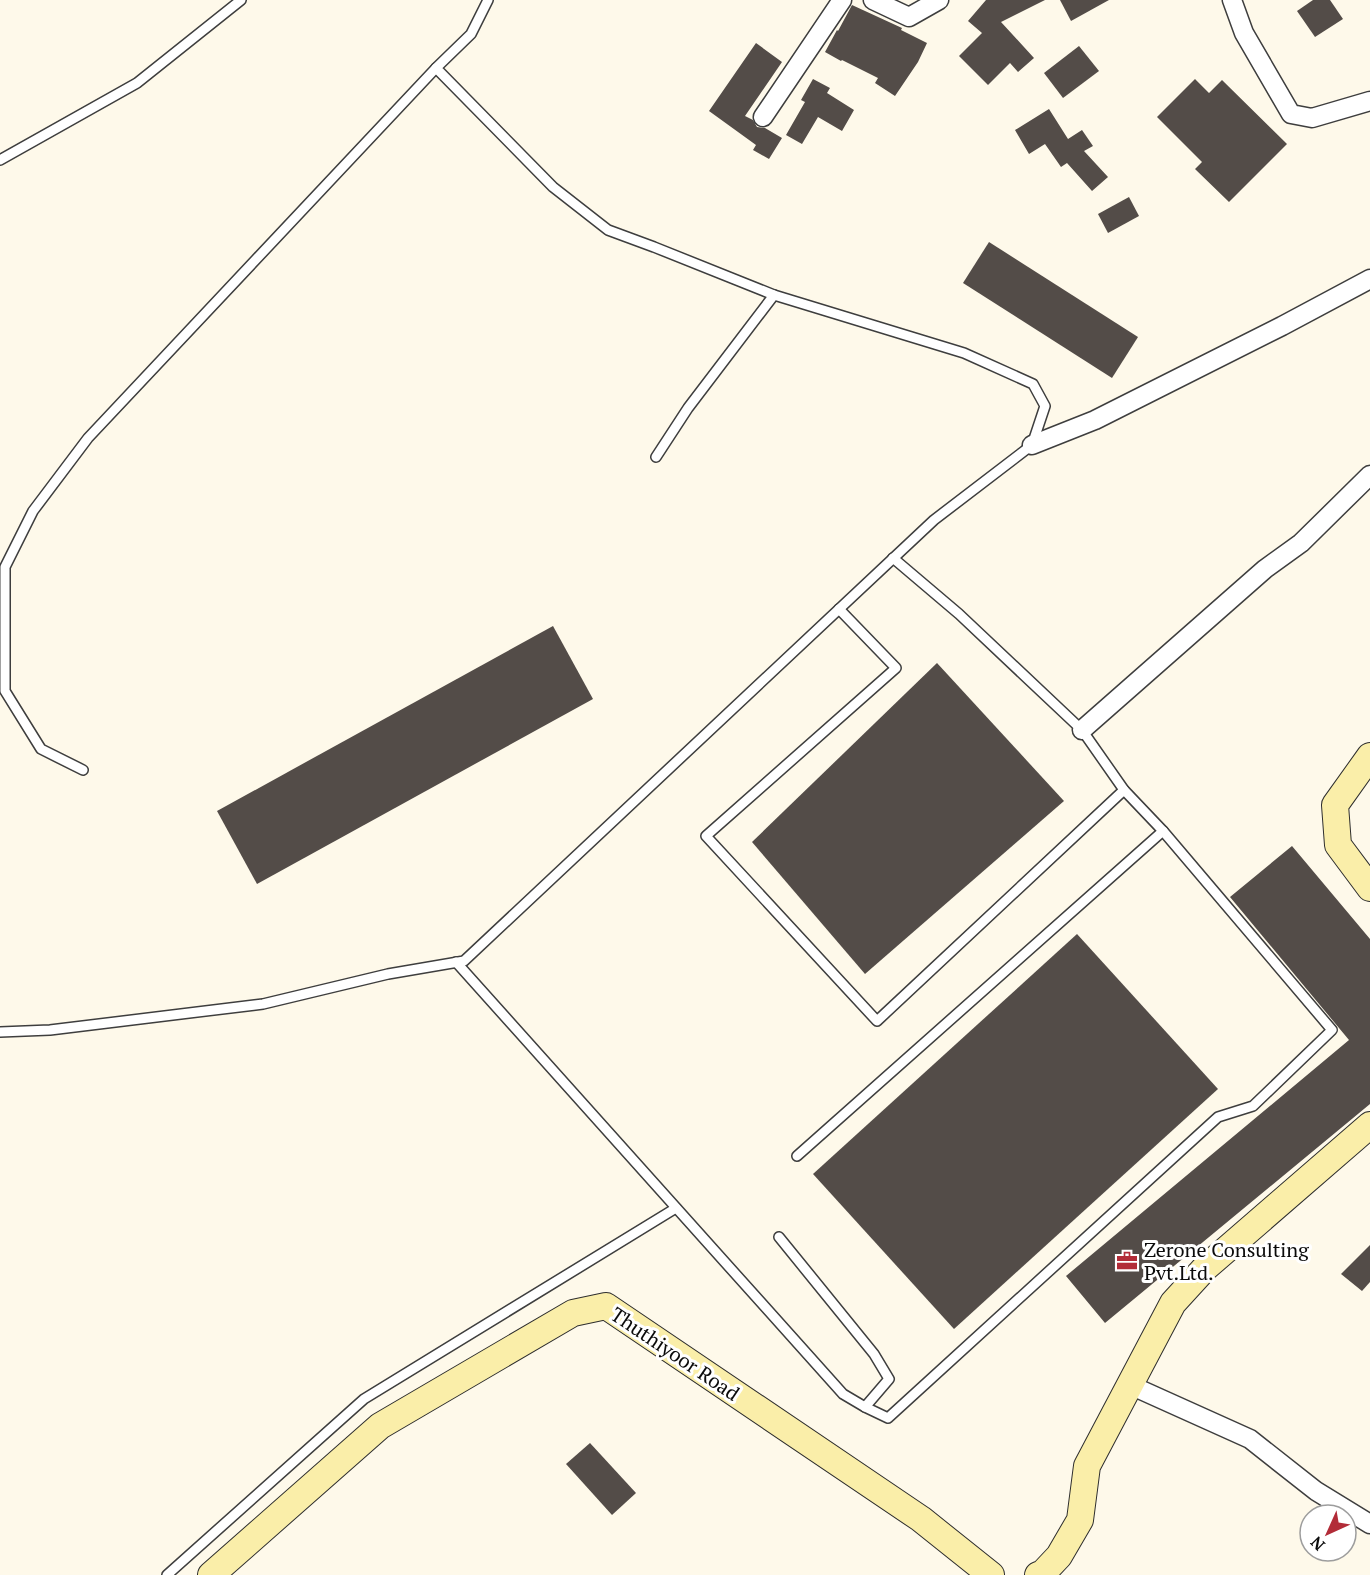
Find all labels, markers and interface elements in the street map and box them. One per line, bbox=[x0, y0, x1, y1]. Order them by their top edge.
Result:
place label: Zerone Consulting Pvt.Ltd. bbox=[1144, 1236, 1309, 1286]
office icon: Zerone Consulting Pvt.Ltd. bbox=[1115, 1249, 1139, 1273]
street label: Thuthiyoor Road bbox=[606, 1301, 745, 1407]
north arrow bbox=[1298, 1503, 1358, 1563]
text: N bbox=[1305, 1532, 1329, 1556]

